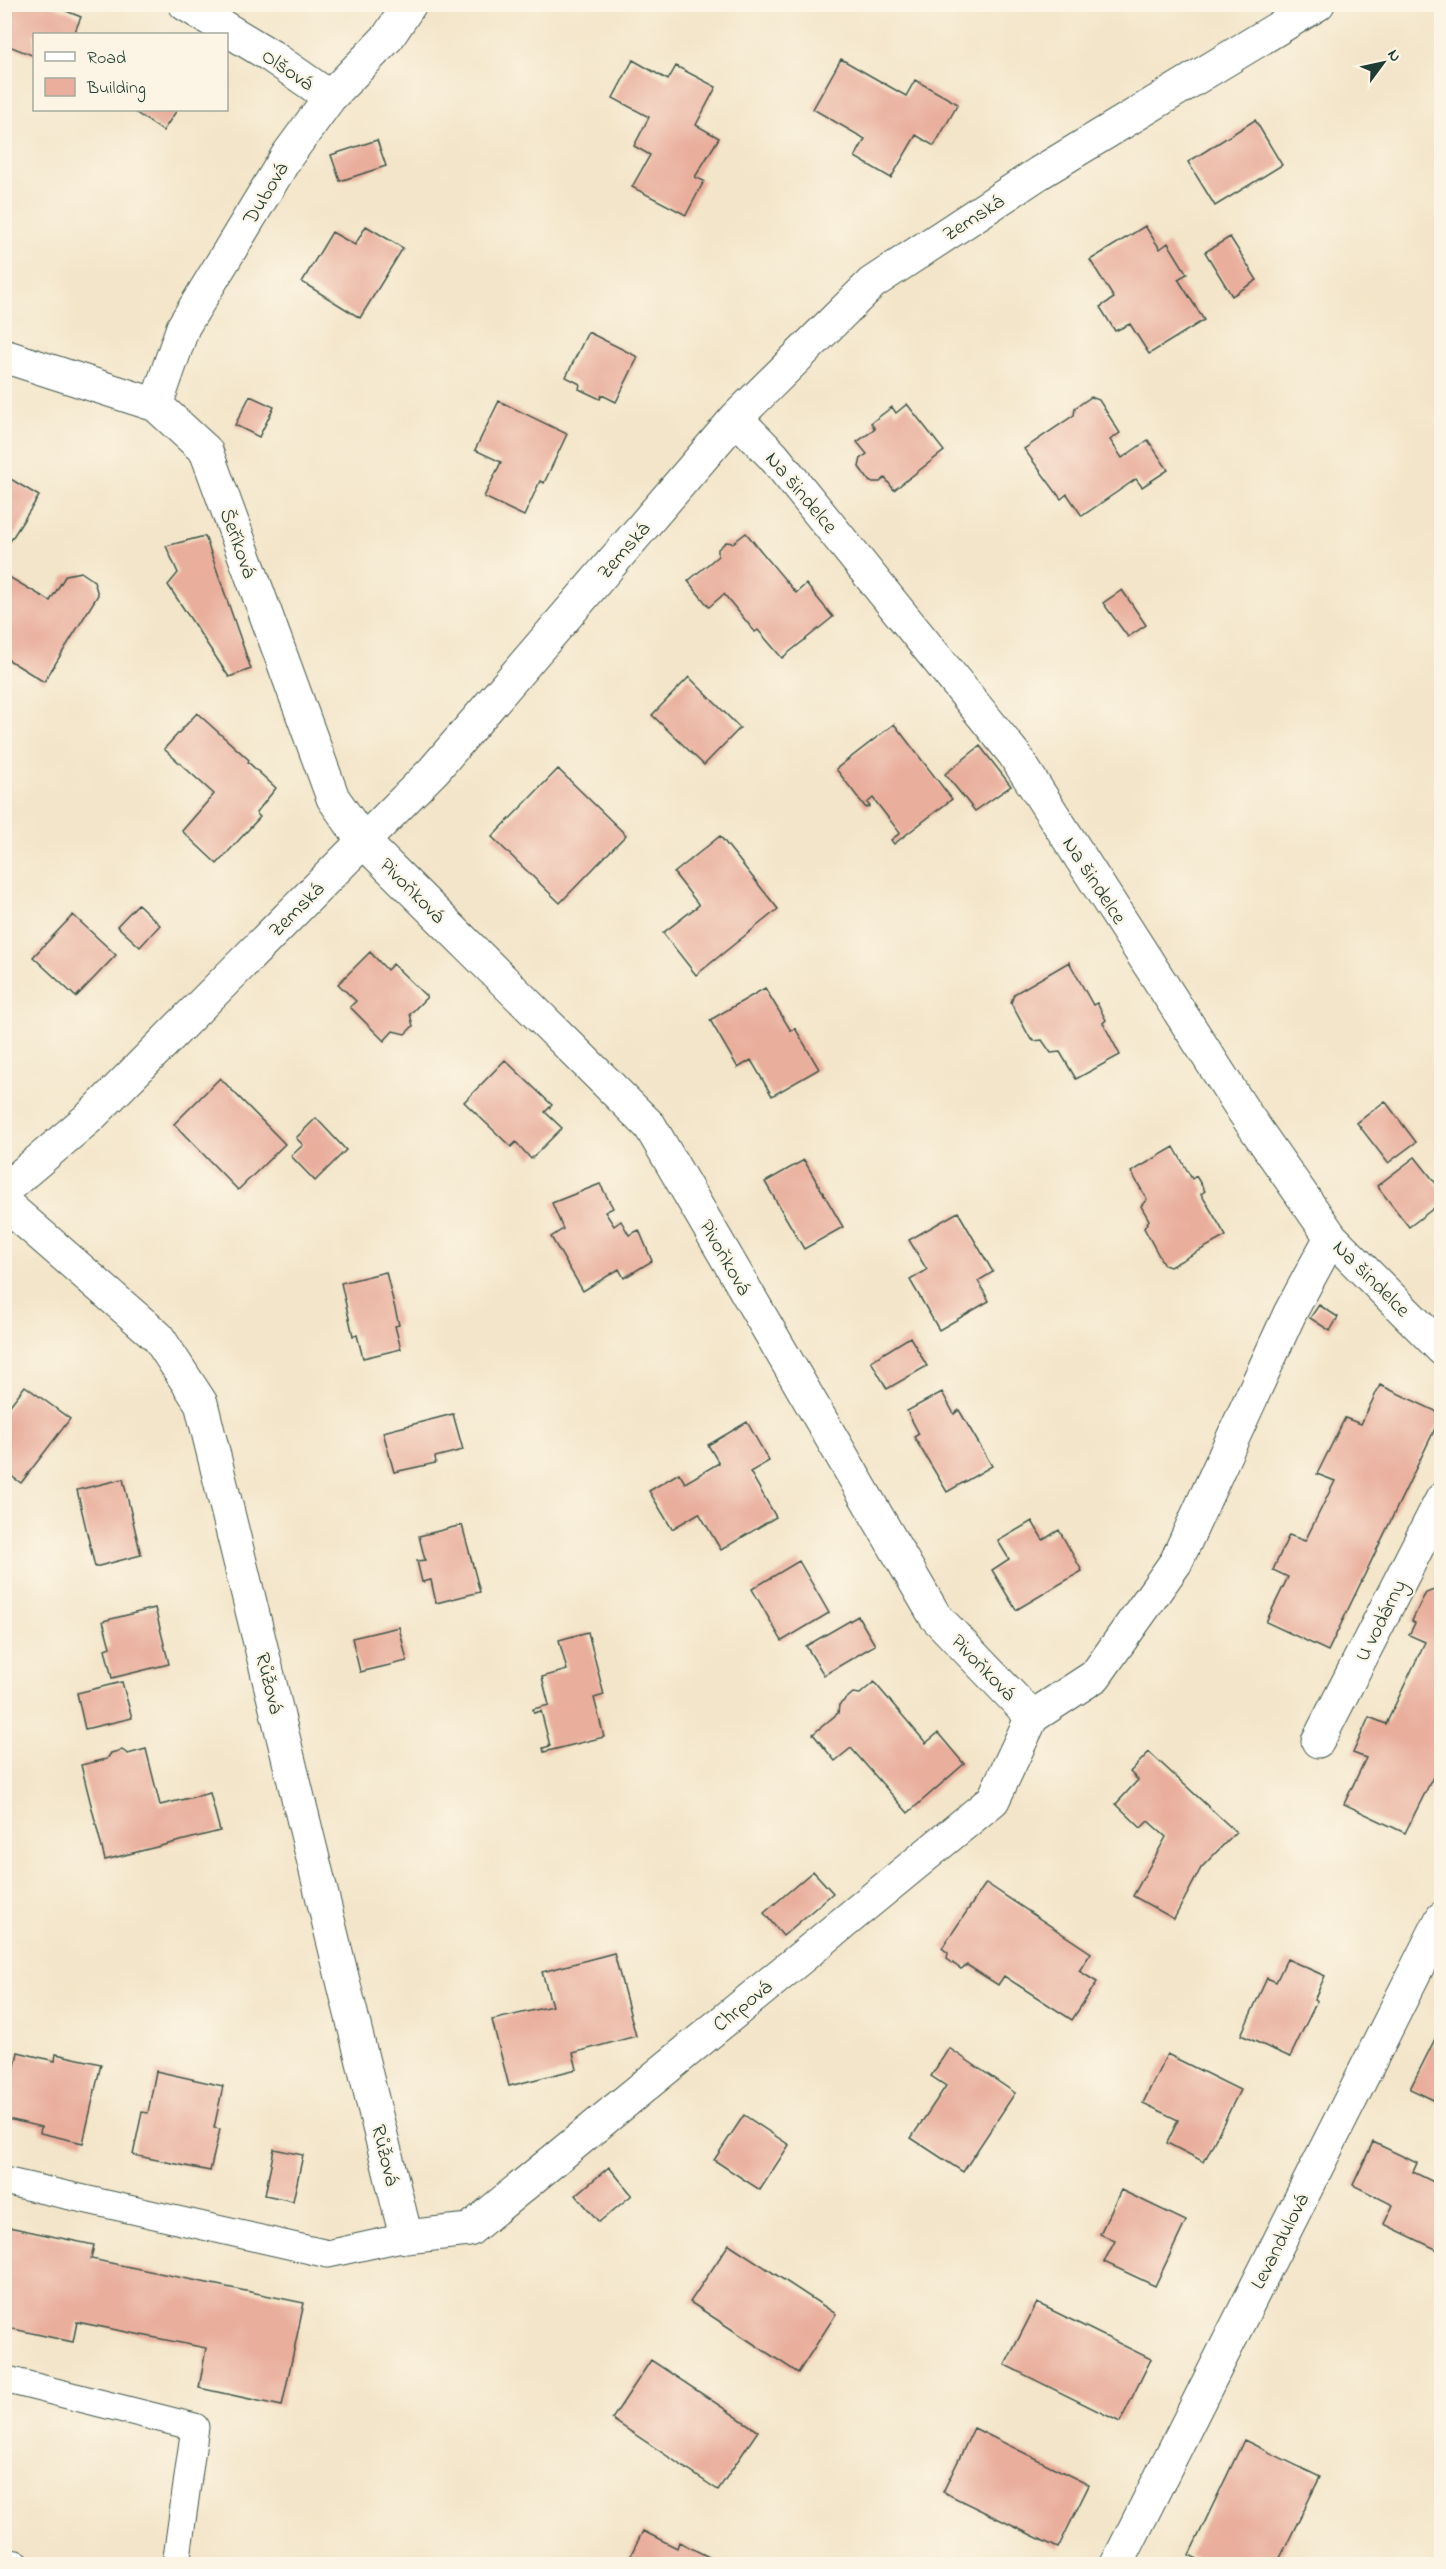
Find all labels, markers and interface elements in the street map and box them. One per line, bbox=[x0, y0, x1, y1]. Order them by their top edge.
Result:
legend bbox=[33, 33, 228, 111]
north arrow bbox=[1353, 33, 1413, 93]
street label: Olšová bbox=[255, 42, 319, 99]
text: N bbox=[1381, 45, 1407, 67]
text: Road bbox=[87, 46, 126, 72]
text: Building bbox=[86, 76, 146, 103]
street label: Dubová bbox=[236, 157, 297, 232]
street label: Zemská bbox=[937, 187, 1011, 250]
street label: Na šindelce bbox=[757, 446, 844, 541]
street label: Šeříková bbox=[211, 505, 264, 583]
street label: Zemská bbox=[591, 515, 658, 587]
street label: Na šindelce bbox=[1054, 831, 1133, 931]
street label: Pivoňková bbox=[372, 851, 452, 932]
street label: Zemská bbox=[263, 875, 332, 945]
street label: Pivoňková bbox=[691, 1215, 758, 1302]
street label: Na šindelce bbox=[1325, 1234, 1417, 1325]
street label: U vodárny bbox=[1348, 1575, 1417, 1668]
street label: Pivoňková bbox=[943, 1628, 1022, 1709]
street label: Růžová bbox=[246, 1650, 290, 1718]
street label: Chrpová bbox=[707, 1973, 780, 2040]
street label: Růžová bbox=[362, 2122, 406, 2190]
street label: Levandulová bbox=[1244, 2188, 1318, 2295]

